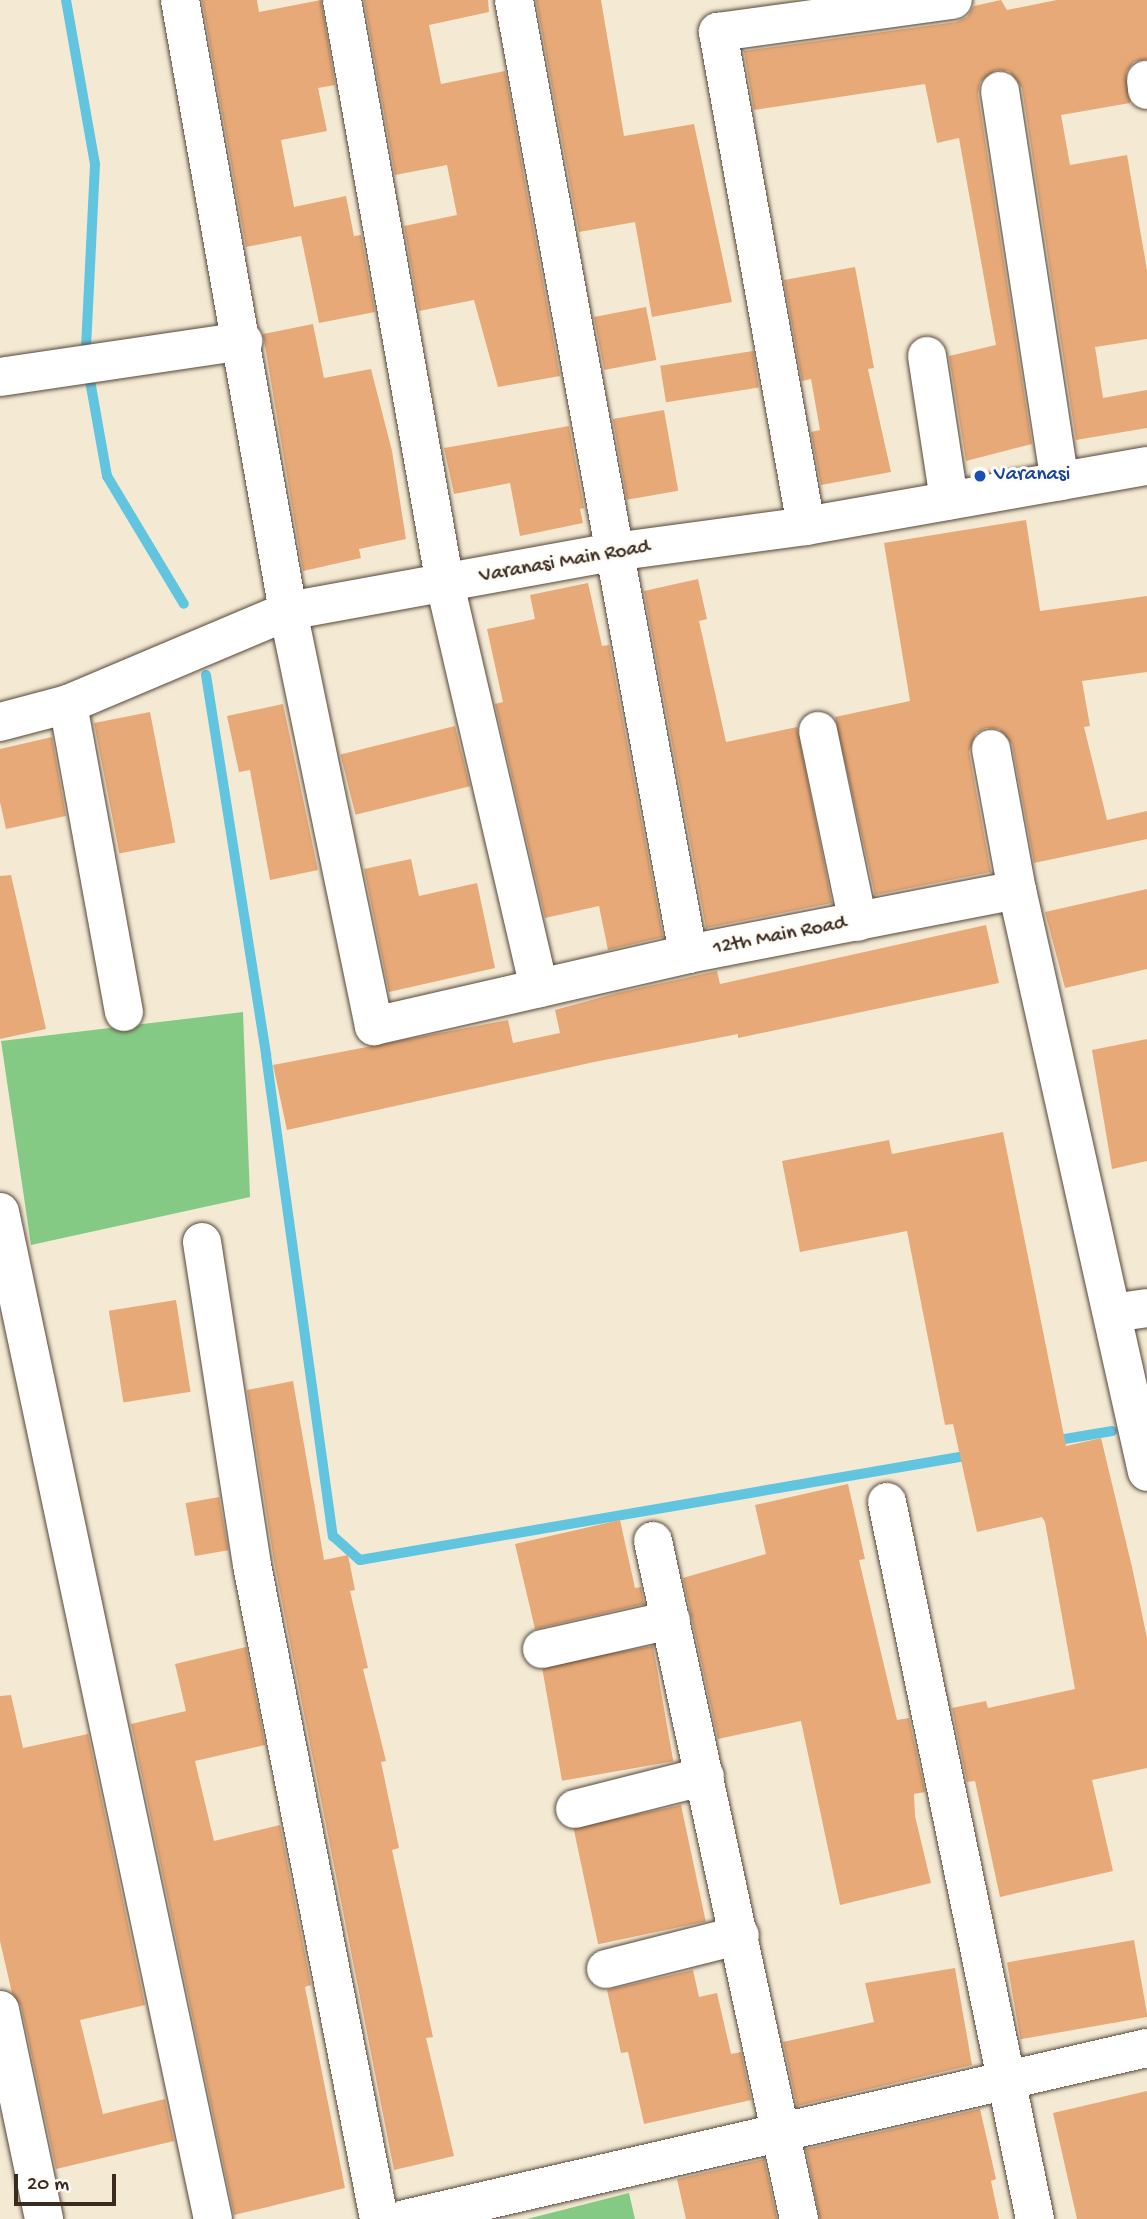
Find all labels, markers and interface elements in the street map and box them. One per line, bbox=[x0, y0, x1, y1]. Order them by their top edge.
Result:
place label: Varanasi bbox=[994, 463, 1070, 489]
marker: Varanasi bbox=[972, 468, 988, 484]
street label: Varanasi Main Road bbox=[478, 536, 652, 590]
street label: 12th Main Road bbox=[711, 912, 849, 962]
scale bar bbox=[18, 2160, 119, 2204]
text: 20 m bbox=[27, 2173, 69, 2198]

